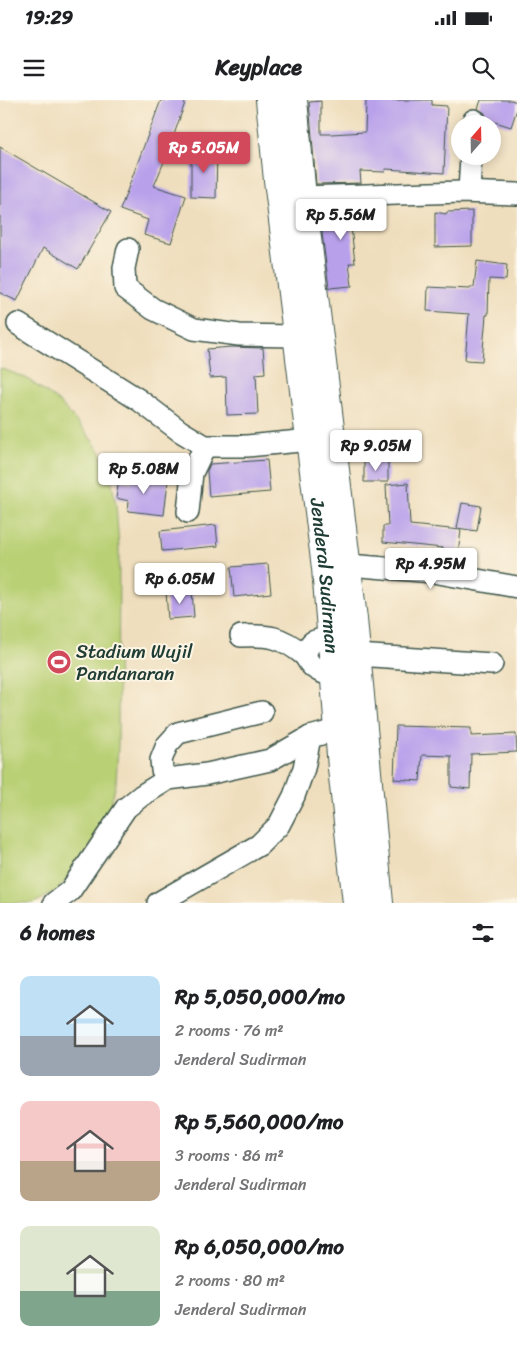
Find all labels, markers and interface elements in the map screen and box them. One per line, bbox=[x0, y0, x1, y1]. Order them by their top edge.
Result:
text: 19:29 bbox=[25, 1, 73, 34]
text: Keyplace bbox=[215, 48, 302, 87]
icon: menu bbox=[20, 54, 48, 82]
icon: search bbox=[469, 54, 497, 82]
north arrow bbox=[451, 115, 501, 165]
map controls bbox=[451, 115, 501, 165]
pin: Rp 5.05M bbox=[152, 132, 256, 174]
text: Rp 5.05M bbox=[169, 133, 239, 162]
pin: Rp 5.56M bbox=[289, 198, 393, 241]
text: Rp 5.56M bbox=[307, 200, 375, 229]
pin: Rp 9.05M bbox=[324, 430, 428, 472]
text: Rp 9.05M bbox=[341, 431, 411, 460]
pin: Rp 5.08M bbox=[92, 452, 196, 495]
text: Rp 5.08M bbox=[109, 454, 179, 483]
street label: Jenderal Sudirman bbox=[300, 495, 349, 655]
pin: Rp 4.95M bbox=[379, 548, 483, 590]
text: Rp 4.95M bbox=[396, 549, 466, 578]
pin: Rp 6.05M bbox=[128, 562, 232, 605]
text: Rp 6.05M bbox=[145, 564, 215, 593]
place label: Stadium Wujil Pandanaran bbox=[76, 635, 193, 690]
sports icon: Stadium Wujil Pandanaran bbox=[46, 649, 72, 675]
text: 6 homes bbox=[20, 914, 95, 952]
icon: filters bbox=[469, 919, 497, 947]
text: Rp 5,050,000/mo bbox=[175, 978, 345, 1016]
icon: home bbox=[60, 996, 120, 1056]
text: 2 rooms · 76 m² bbox=[175, 1016, 284, 1045]
text: Jenderal Sudirman bbox=[175, 1045, 306, 1074]
text: Rp 5,560,000/mo bbox=[175, 1103, 343, 1141]
icon: home bbox=[60, 1121, 120, 1181]
text: 3 rooms · 86 m² bbox=[175, 1141, 284, 1170]
text: Jenderal Sudirman bbox=[175, 1170, 306, 1199]
text: Rp 6,050,000/mo bbox=[175, 1228, 344, 1266]
icon: home bbox=[60, 1246, 120, 1306]
text: 2 rooms · 80 m² bbox=[175, 1266, 285, 1295]
text: Jenderal Sudirman bbox=[175, 1295, 306, 1324]

